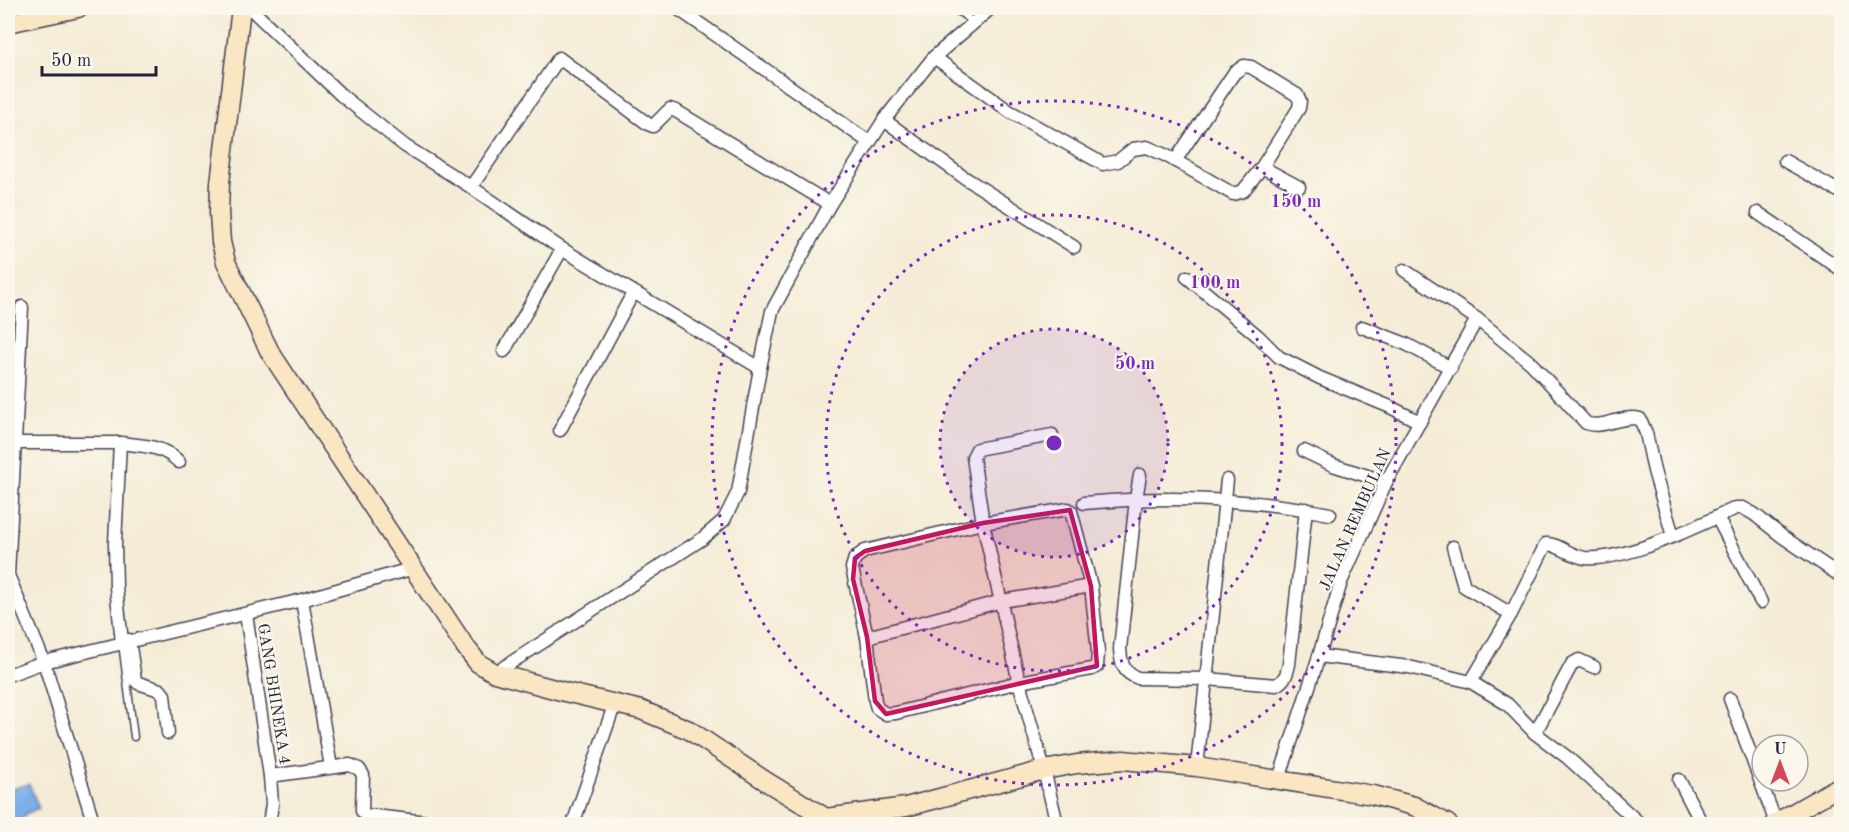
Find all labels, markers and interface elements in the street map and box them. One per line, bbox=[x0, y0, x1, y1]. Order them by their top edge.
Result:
scale bar bbox=[42, 39, 156, 77]
text: 50 m bbox=[51, 52, 91, 70]
text: 150 m bbox=[1271, 193, 1321, 211]
text: 100 m bbox=[1190, 274, 1240, 292]
text: 50 m bbox=[1115, 355, 1155, 373]
centre of rings bbox=[1044, 433, 1064, 453]
street label: JALAN REMBULAN bbox=[1317, 446, 1394, 593]
street label: GANG BHINEKA 4 bbox=[254, 622, 292, 766]
north arrow bbox=[1750, 733, 1810, 793]
text: U bbox=[1774, 742, 1787, 758]

